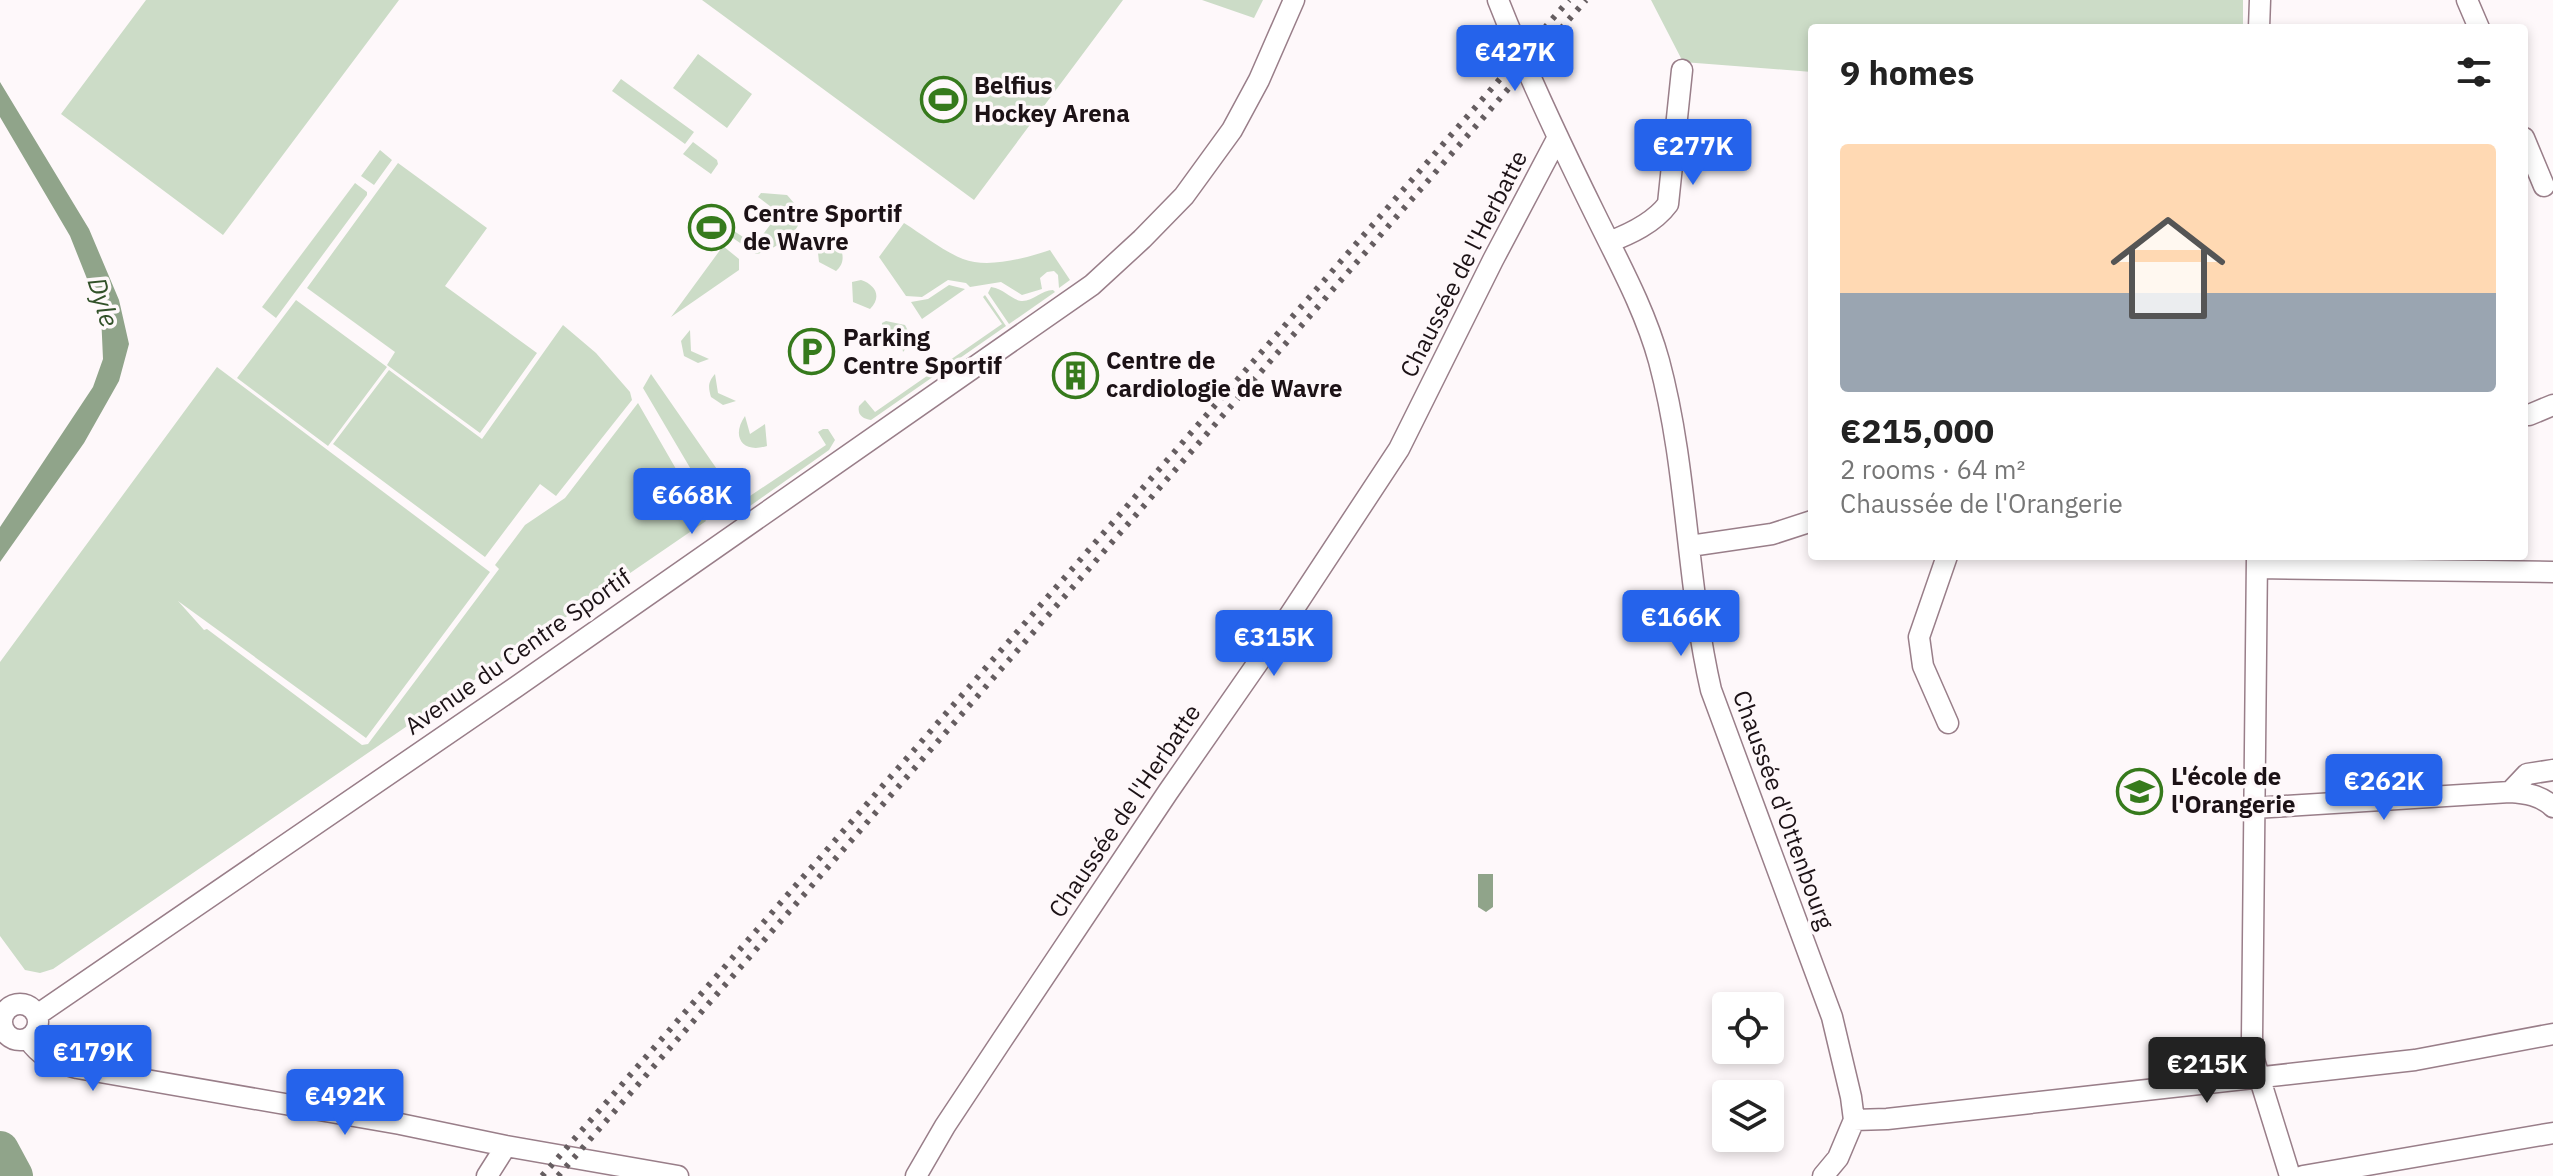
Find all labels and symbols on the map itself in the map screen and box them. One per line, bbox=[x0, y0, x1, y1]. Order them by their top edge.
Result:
pin: €427K bbox=[1459, 25, 1571, 93]
place label: Belfius Hockey Arena bbox=[974, 69, 1130, 129]
sports icon: Belfius Hockey Arena bbox=[919, 76, 967, 124]
pin: €277K bbox=[1637, 119, 1749, 187]
street label: Chaussée de l'Herbatte bbox=[1392, 145, 1534, 383]
place label: Centre Sportif de Wavre bbox=[743, 197, 902, 257]
sports icon: Centre Sportif de Wavre bbox=[688, 204, 736, 252]
water label: Dyle bbox=[80, 273, 127, 330]
place label: Parking Centre Sportif bbox=[843, 321, 1002, 381]
parking icon: Parking Centre Sportif bbox=[788, 328, 836, 376]
place label: Centre de cardiologie de Wavre bbox=[1106, 344, 1343, 404]
building icon: Centre de cardiologie de Wavre bbox=[1051, 351, 1099, 399]
pin: €668K bbox=[636, 468, 748, 536]
street label: Avenue du Centre Sportif bbox=[398, 561, 637, 741]
pin: €166K bbox=[1625, 590, 1737, 658]
pin: €315K bbox=[1218, 610, 1330, 678]
street label: Chaussée d'Ottenbourg bbox=[1726, 686, 1842, 934]
street label: Chaussée de l'Herbatte bbox=[1041, 698, 1208, 923]
pin: €262K bbox=[2328, 754, 2440, 822]
place label: L'école de l'Orangerie bbox=[2171, 760, 2296, 820]
school or university icon: L'école de l'Orangerie bbox=[2116, 767, 2164, 815]
pin: €179K bbox=[37, 1025, 149, 1093]
pin: €215K bbox=[2151, 1037, 2263, 1105]
pin: €492K bbox=[289, 1069, 401, 1137]

